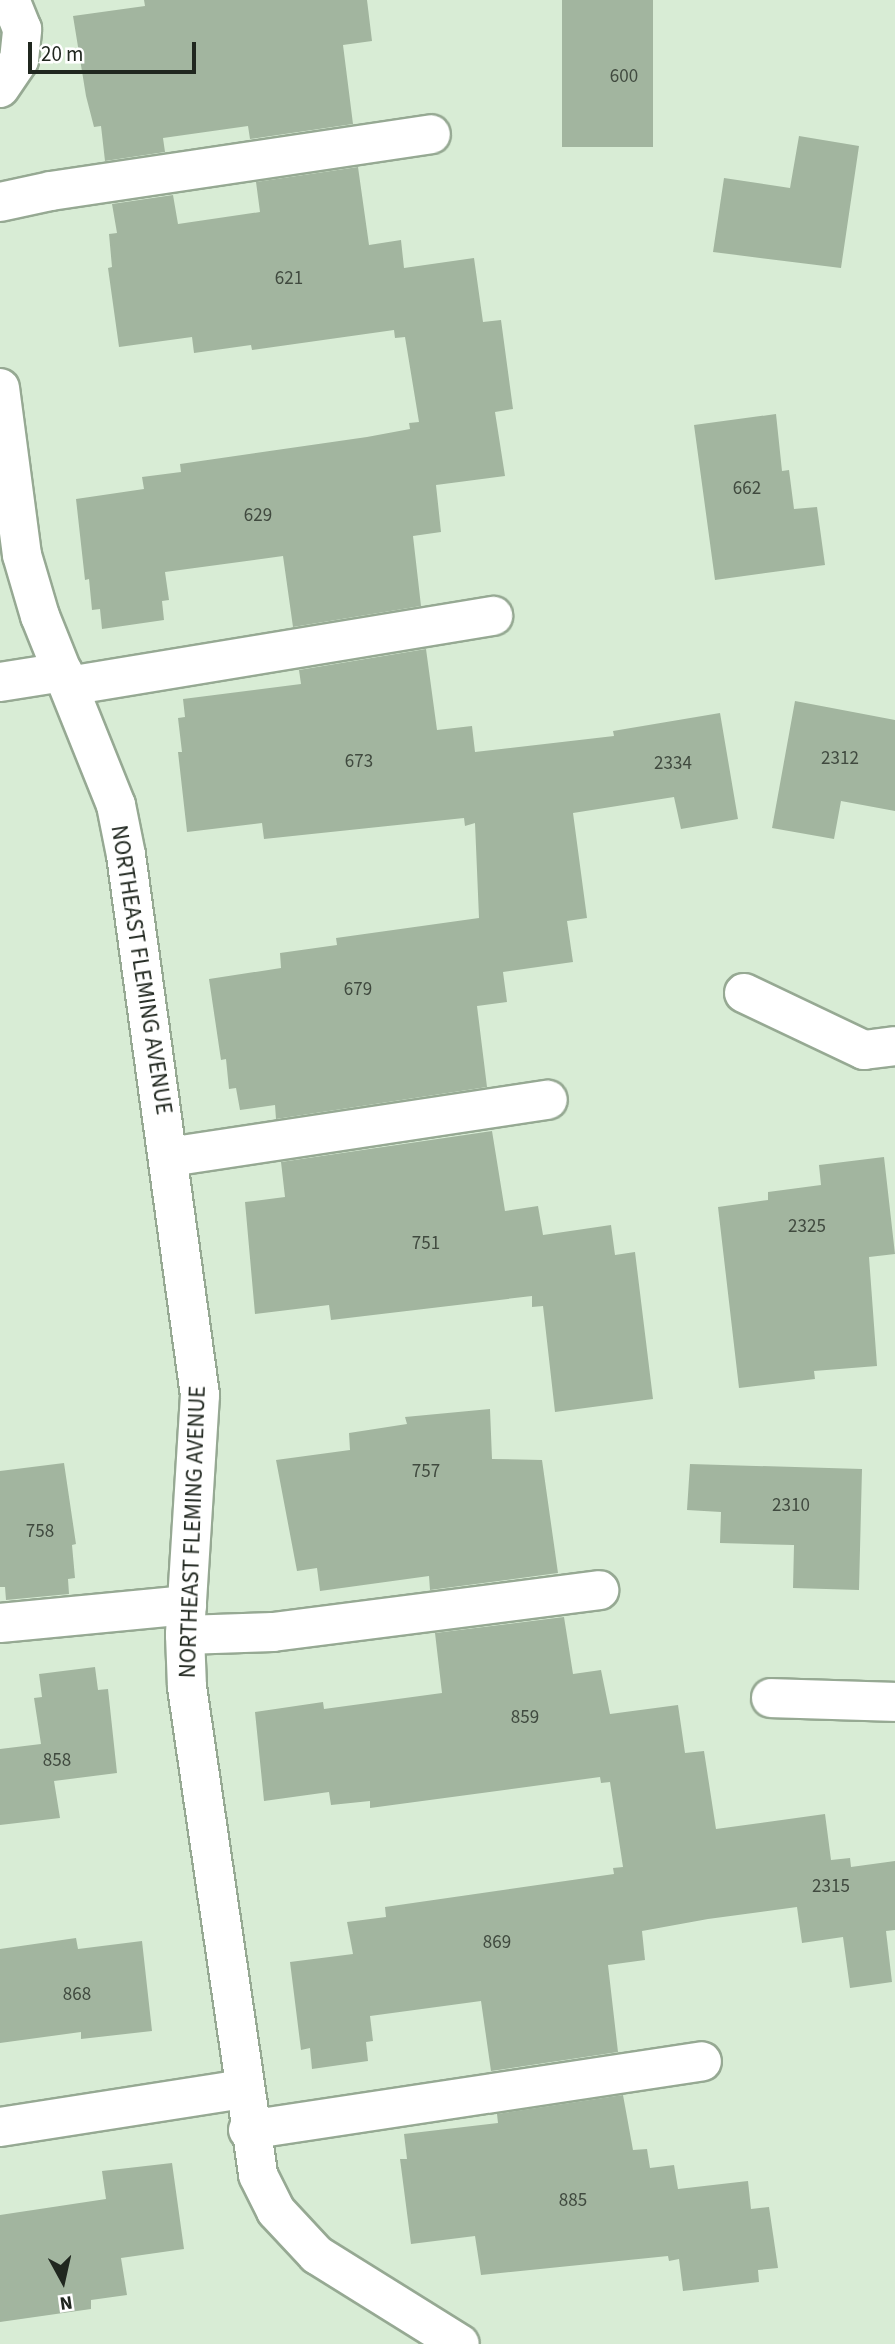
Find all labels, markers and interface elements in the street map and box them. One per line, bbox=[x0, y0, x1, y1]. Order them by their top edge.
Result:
scale bar bbox=[32, 28, 200, 72]
text: 20 m bbox=[41, 39, 83, 69]
house number: 600 bbox=[610, 66, 638, 88]
house number: 621 bbox=[275, 268, 303, 290]
house number: 662 bbox=[733, 478, 761, 500]
house number: 629 bbox=[244, 505, 272, 527]
house number: 2312 bbox=[821, 748, 859, 770]
house number: 673 bbox=[345, 751, 373, 773]
house number: 2334 bbox=[654, 753, 692, 775]
street label: NORTHEAST FLEMING AVENUE bbox=[104, 823, 178, 1117]
house number: 679 bbox=[344, 979, 372, 1001]
house number: 2325 bbox=[788, 1216, 826, 1238]
house number: 751 bbox=[412, 1233, 440, 1255]
street label: NORTHEAST FLEMING AVENUE bbox=[174, 1385, 212, 1679]
house number: 757 bbox=[412, 1461, 440, 1483]
house number: 2310 bbox=[772, 1495, 810, 1517]
house number: 758 bbox=[26, 1521, 54, 1543]
house number: 859 bbox=[511, 1707, 539, 1729]
house number: 858 bbox=[43, 1750, 71, 1772]
house number: 2315 bbox=[812, 1876, 850, 1898]
house number: 869 bbox=[483, 1932, 511, 1954]
house number: 868 bbox=[63, 1984, 91, 2006]
house number: 885 bbox=[559, 2190, 587, 2212]
north arrow bbox=[28, 2246, 98, 2316]
text: N bbox=[58, 2288, 74, 2317]

